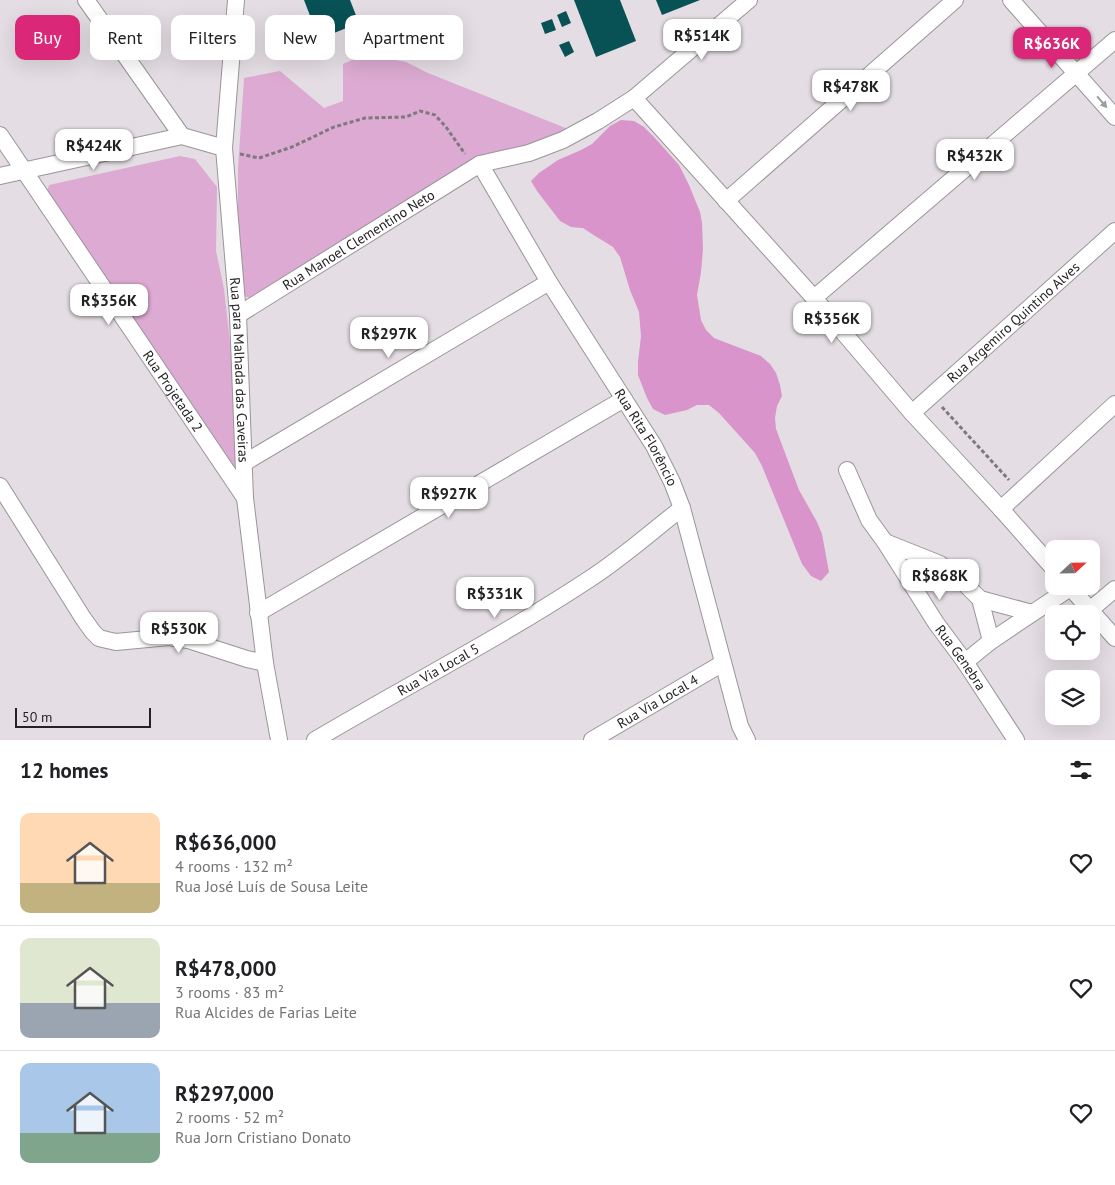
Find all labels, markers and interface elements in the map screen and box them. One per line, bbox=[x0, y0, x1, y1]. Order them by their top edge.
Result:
chip: Buy bbox=[15, 15, 80, 60]
chip: Rent bbox=[90, 15, 161, 60]
chip: Filters bbox=[171, 15, 255, 60]
chip: New bbox=[265, 15, 335, 60]
chip: Apartment bbox=[345, 15, 463, 60]
pin: R$514K bbox=[661, 18, 743, 61]
text: R$514K bbox=[674, 25, 730, 45]
pin: R$636K bbox=[1011, 27, 1093, 69]
text: R$636K bbox=[1024, 33, 1080, 53]
pin: R$478K bbox=[810, 70, 892, 112]
text: R$478K bbox=[823, 76, 879, 96]
one-way arrow bbox=[1096, 95, 1107, 108]
pin: R$424K bbox=[53, 128, 135, 171]
text: R$424K bbox=[66, 135, 122, 155]
pin: R$432K bbox=[934, 138, 1016, 181]
text: R$432K bbox=[947, 145, 1003, 165]
street label: Rua Manoel Clementino Neto bbox=[279, 186, 438, 294]
street label: Rua Argemiro Quintino Alves bbox=[943, 258, 1083, 386]
street label: Rua para Malhada das Caveiras bbox=[226, 277, 253, 463]
pin: R$356K bbox=[68, 284, 150, 326]
text: R$356K bbox=[81, 290, 137, 310]
pin: R$356K bbox=[791, 302, 873, 344]
text: R$356K bbox=[804, 308, 860, 328]
pin: R$297K bbox=[348, 316, 430, 359]
text: R$297K bbox=[361, 323, 417, 343]
street label: Rua Projetada 2 bbox=[139, 347, 207, 435]
street label: Rua Rita Florêncio bbox=[611, 385, 682, 489]
pin: R$927K bbox=[408, 476, 490, 519]
text: R$927K bbox=[421, 483, 477, 503]
north arrow bbox=[1045, 540, 1100, 595]
map controls bbox=[1045, 540, 1100, 725]
pin: R$868K bbox=[899, 558, 981, 601]
text: R$868K bbox=[912, 565, 968, 585]
pin: R$331K bbox=[454, 576, 536, 619]
text: R$331K bbox=[467, 583, 523, 603]
button: locate bbox=[1045, 605, 1100, 660]
pin: R$530K bbox=[138, 612, 220, 654]
text: R$530K bbox=[151, 618, 207, 638]
street label: Rua Genebra bbox=[931, 621, 990, 694]
street label: Rua Via Local 5 bbox=[394, 639, 482, 700]
street label: Rua Via Local 4 bbox=[614, 670, 702, 732]
button: layers bbox=[1045, 670, 1100, 725]
scale bar bbox=[15, 705, 151, 728]
text: 50 m bbox=[22, 708, 52, 726]
icon: filters bbox=[1067, 756, 1095, 784]
text: 12 homes bbox=[20, 757, 108, 784]
text: R$636,000 bbox=[175, 829, 276, 856]
icon: home bbox=[60, 833, 120, 893]
icon: heart bbox=[1067, 849, 1095, 877]
text: 4 rooms · 132 m² bbox=[175, 856, 293, 876]
text: Rua José Luís de Sousa Leite bbox=[175, 876, 368, 896]
text: R$478,000 bbox=[175, 955, 276, 982]
icon: home bbox=[60, 958, 120, 1018]
icon: heart bbox=[1067, 974, 1095, 1002]
text: 3 rooms · 83 m² bbox=[175, 982, 284, 1002]
text: Rua Alcides de Farias Leite bbox=[175, 1002, 357, 1022]
text: R$297,000 bbox=[175, 1080, 274, 1107]
icon: home bbox=[60, 1083, 120, 1143]
icon: heart bbox=[1067, 1099, 1095, 1127]
text: 2 rooms · 52 m² bbox=[175, 1107, 284, 1127]
text: Rua Jorn Cristiano Donato bbox=[175, 1127, 351, 1147]

